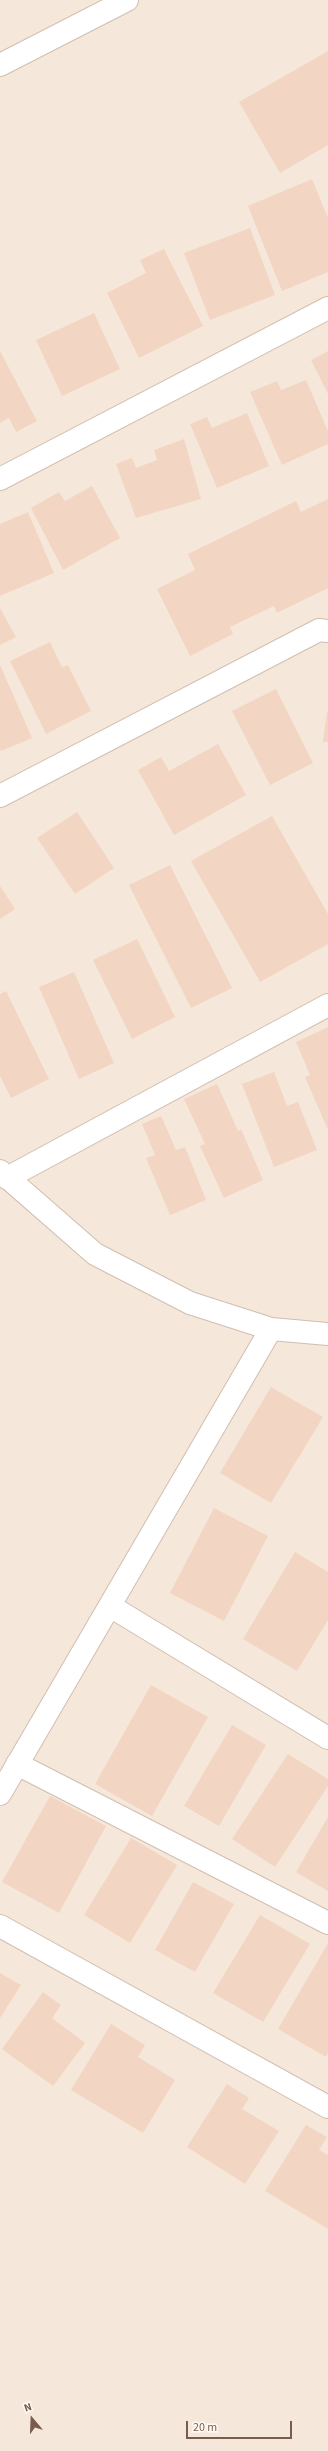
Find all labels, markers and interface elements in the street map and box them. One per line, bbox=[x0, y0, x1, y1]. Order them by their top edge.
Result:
north arrow bbox=[12, 2399, 52, 2439]
text: N bbox=[22, 2399, 34, 2415]
scale bar bbox=[188, 2413, 294, 2439]
text: 20 m bbox=[193, 2419, 217, 2436]

